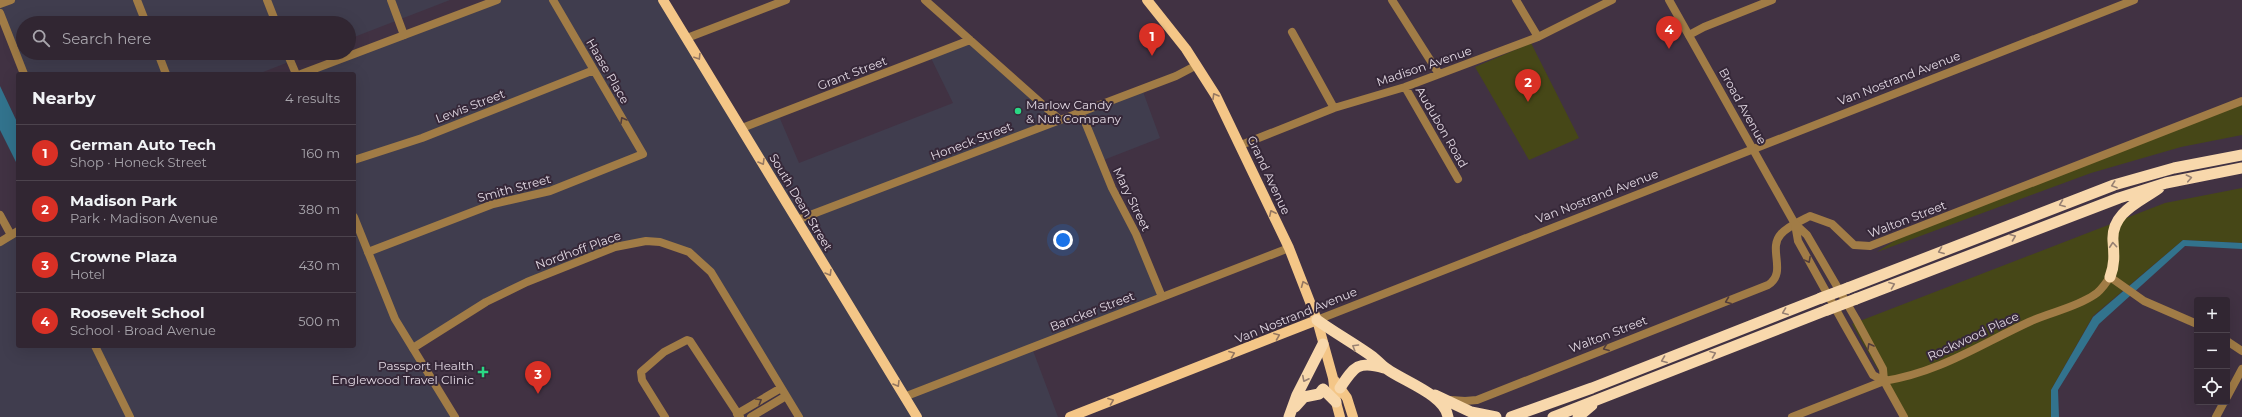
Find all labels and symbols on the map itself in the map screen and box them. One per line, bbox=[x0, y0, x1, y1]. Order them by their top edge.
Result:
pin: 4 bbox=[1656, 16, 1682, 49]
pin: 1 bbox=[1139, 23, 1165, 56]
street label: Haase Place bbox=[583, 36, 633, 106]
street label: Madison Avenue bbox=[1374, 43, 1474, 89]
street label: Van Nostrand Avenue bbox=[1836, 48, 1962, 108]
one-way arrow bbox=[694, 53, 701, 60]
street label: Grant Street bbox=[815, 53, 889, 93]
street label: Broad Avenue bbox=[1716, 65, 1770, 147]
pin: 2 bbox=[1515, 69, 1541, 102]
street label: Audubon Road bbox=[1413, 84, 1471, 170]
street label: Lewis Street bbox=[433, 86, 507, 126]
one-way arrow bbox=[1213, 93, 1220, 100]
place label: Marlow Candy & Nut Company bbox=[1026, 97, 1122, 126]
marker: Marlow Candy & Nut Company bbox=[1013, 106, 1023, 116]
one-way arrow bbox=[621, 117, 628, 124]
street label: Honeck Street bbox=[928, 119, 1014, 163]
street label: Grand Avenue bbox=[1244, 133, 1294, 217]
street label: South Dean Street bbox=[766, 151, 836, 253]
one-way arrow bbox=[757, 158, 765, 165]
street label: Mary Street bbox=[1110, 165, 1154, 234]
street label: Van Nostrand Avenue bbox=[1534, 166, 1660, 226]
street label: Smith Street bbox=[476, 171, 553, 205]
one-way arrow bbox=[2186, 175, 2193, 183]
one-way arrow bbox=[2111, 180, 2118, 189]
street label: Walton Street bbox=[1866, 197, 1948, 241]
one-way arrow bbox=[2059, 200, 2066, 208]
one-way arrow bbox=[1269, 209, 1277, 217]
street label: Nordhoff Place bbox=[533, 228, 623, 272]
your location bbox=[1053, 230, 1073, 250]
one-way arrow bbox=[2010, 234, 2017, 242]
one-way arrow bbox=[2109, 242, 2118, 248]
one-way arrow bbox=[1938, 247, 1945, 255]
one-way arrow bbox=[1803, 256, 1811, 263]
one-way arrow bbox=[825, 269, 832, 276]
one-way arrow bbox=[1300, 280, 1308, 287]
one-way arrow bbox=[1889, 281, 1896, 289]
street label: Van Nostrand Avenue bbox=[1233, 284, 1359, 346]
street label: Bancker Street bbox=[1048, 288, 1136, 334]
one-way arrow bbox=[1724, 296, 1731, 304]
one-way arrow bbox=[1782, 308, 1789, 316]
street label: Rockwood Place bbox=[1925, 308, 2021, 364]
street label: Walton Street bbox=[1567, 312, 1649, 356]
one-way arrow bbox=[1272, 333, 1280, 341]
one-way arrow bbox=[1603, 343, 1610, 351]
one-way arrow bbox=[1868, 343, 1875, 350]
one-way arrow bbox=[1352, 344, 1359, 351]
one-way arrow bbox=[1229, 350, 1236, 358]
one-way arrow bbox=[1710, 351, 1717, 359]
one-way arrow bbox=[1661, 355, 1668, 363]
place label: Passport Health Englewood Travel Clinic bbox=[332, 358, 474, 387]
pin: 3 bbox=[525, 361, 551, 394]
marker: Passport Health Englewood Travel Clinic bbox=[477, 366, 489, 378]
one-way arrow bbox=[1302, 375, 1310, 382]
one-way arrow bbox=[892, 380, 899, 387]
one-way arrow bbox=[1108, 397, 1115, 405]
one-way arrow bbox=[755, 398, 762, 405]

